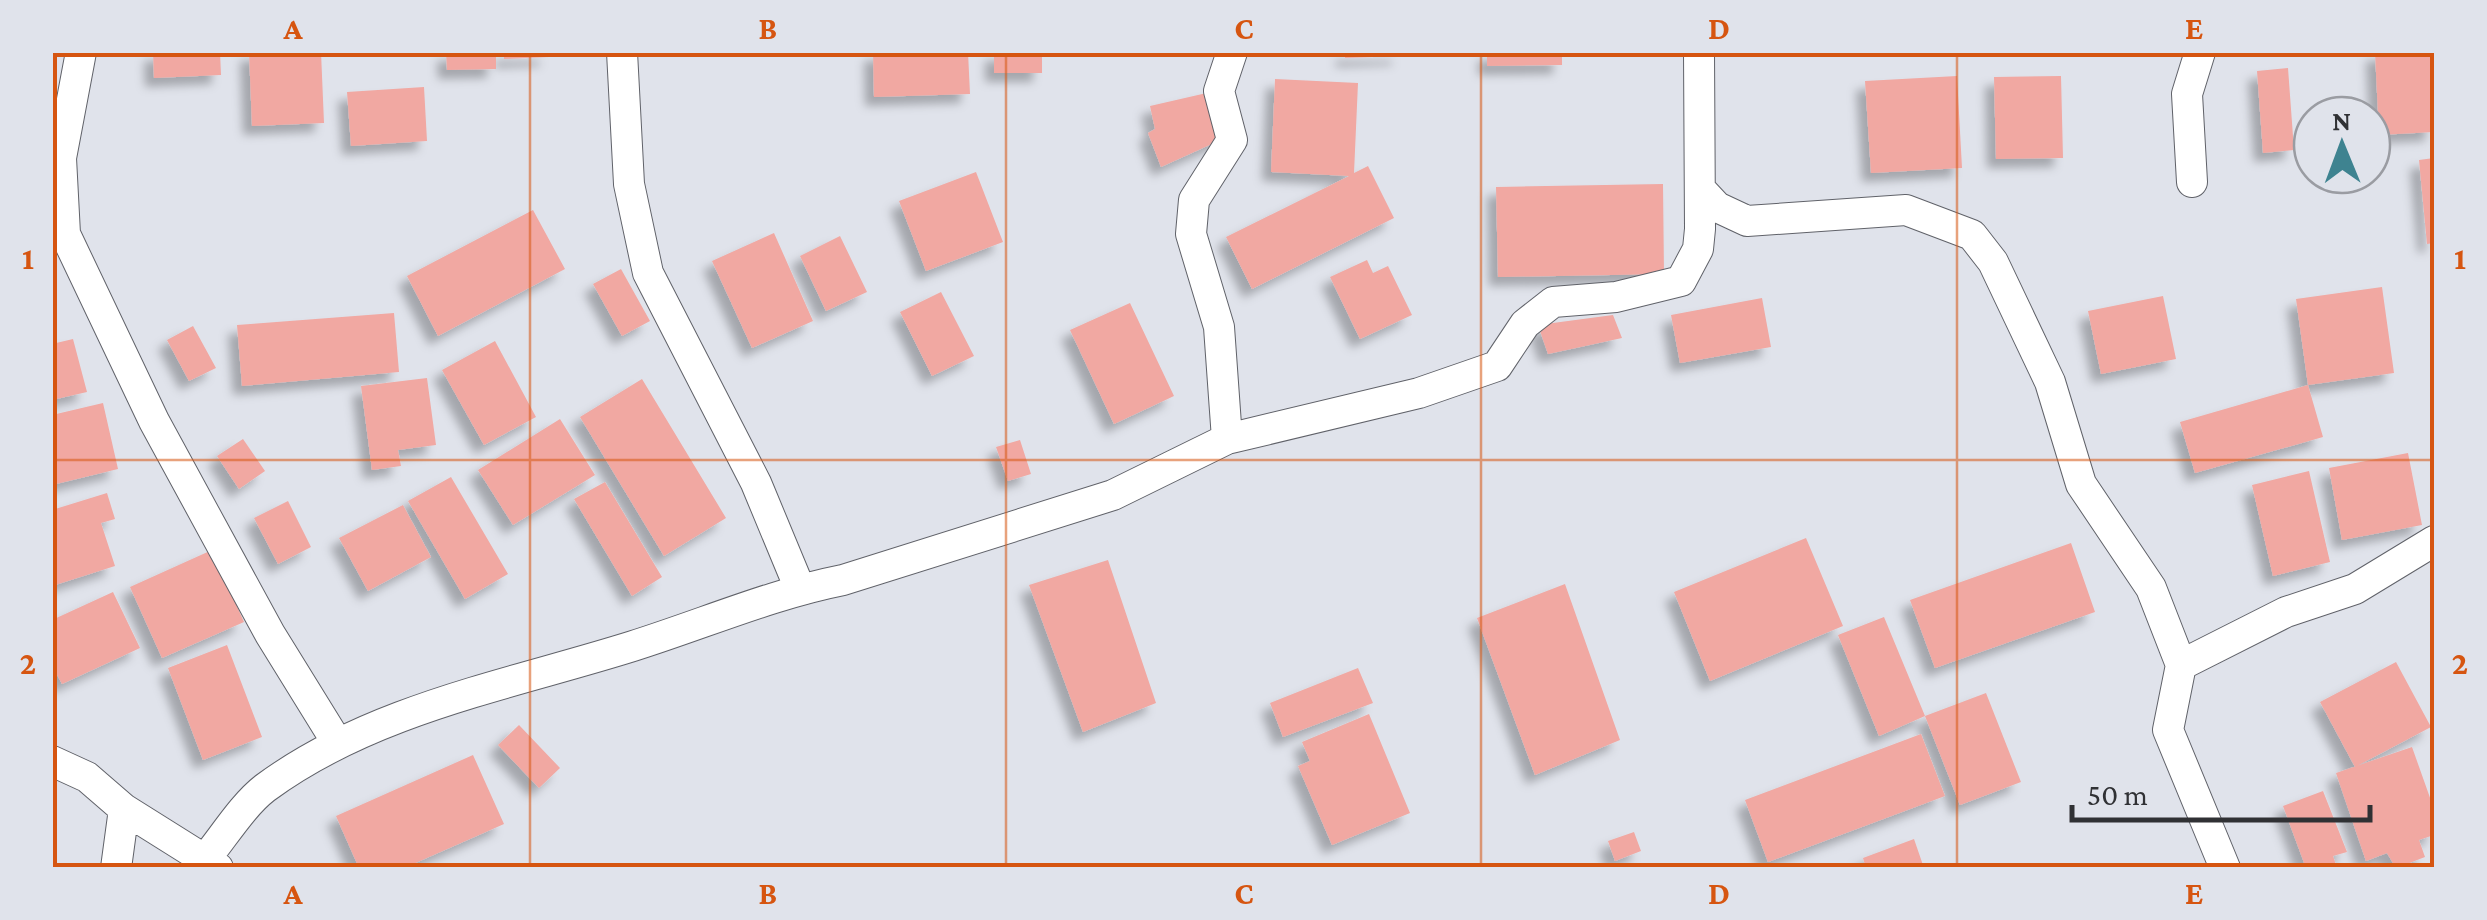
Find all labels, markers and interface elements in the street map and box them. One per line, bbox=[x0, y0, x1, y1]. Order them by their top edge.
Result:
text: A bbox=[282, 10, 303, 46]
text: B bbox=[759, 10, 777, 46]
text: C bbox=[1234, 10, 1254, 46]
text: D bbox=[1708, 10, 1730, 46]
text: E bbox=[2185, 10, 2203, 46]
north arrow bbox=[2292, 95, 2392, 195]
text: N bbox=[2332, 105, 2351, 136]
text: 1 bbox=[22, 240, 34, 276]
text: 1 bbox=[2454, 240, 2466, 276]
text: 2 bbox=[20, 645, 36, 681]
text: 2 bbox=[2452, 645, 2468, 681]
scale bar bbox=[2072, 760, 2370, 822]
text: 50 m bbox=[2087, 778, 2148, 811]
text: A bbox=[282, 875, 303, 911]
text: B bbox=[759, 875, 777, 911]
text: C bbox=[1234, 875, 1254, 911]
text: D bbox=[1708, 875, 1730, 911]
text: E bbox=[2185, 875, 2203, 911]

